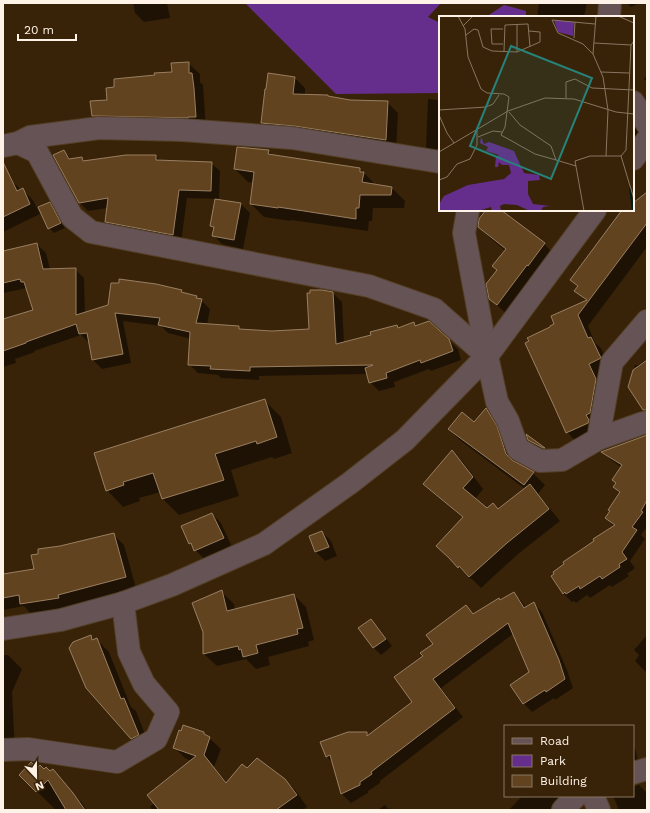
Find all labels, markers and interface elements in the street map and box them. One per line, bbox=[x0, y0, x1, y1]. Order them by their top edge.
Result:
scale bar bbox=[18, 16, 76, 42]
inset map bbox=[439, 16, 634, 211]
text: 20 m bbox=[24, 23, 54, 37]
legend bbox=[504, 725, 634, 797]
text: Road bbox=[540, 734, 569, 748]
text: Park bbox=[540, 754, 566, 768]
north arrow bbox=[16, 757, 56, 797]
text: Building bbox=[540, 774, 587, 788]
text: N bbox=[33, 778, 46, 793]

